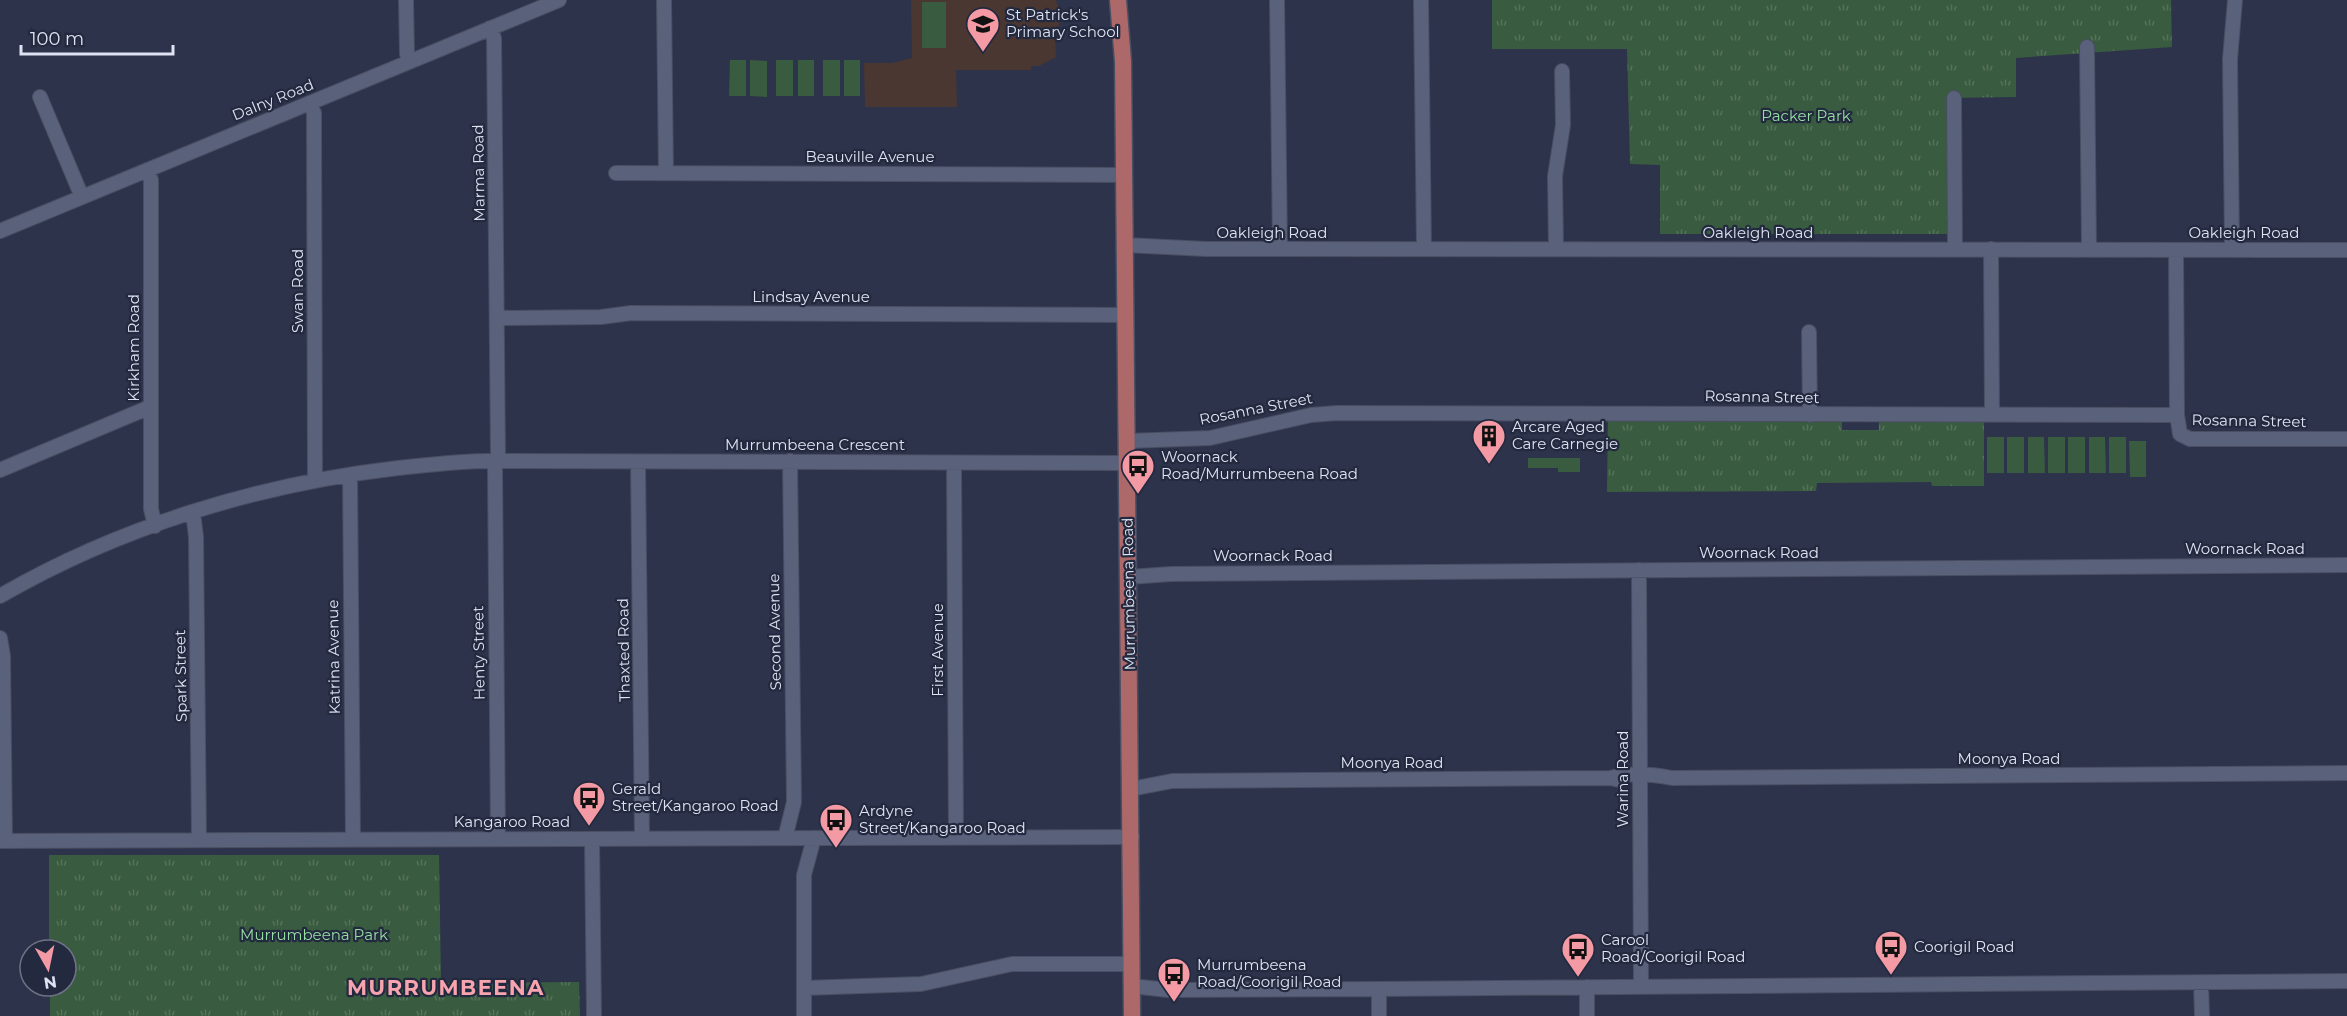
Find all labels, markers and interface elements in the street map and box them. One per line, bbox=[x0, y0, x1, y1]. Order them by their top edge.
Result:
place label: St Patrick's Primary School bbox=[1006, 5, 1120, 41]
school or university icon: St Patrick's Primary School bbox=[965, 6, 1001, 53]
scale bar bbox=[21, 18, 172, 56]
text: 100 m bbox=[30, 28, 84, 50]
street label: Dalny Road bbox=[229, 75, 316, 125]
park label: Packer Park bbox=[1761, 106, 1851, 125]
street label: Marma Road bbox=[468, 124, 489, 222]
street label: Beauville Avenue bbox=[806, 147, 934, 166]
street label: Oakleigh Road bbox=[1216, 223, 1328, 242]
street label: Oakleigh Road bbox=[1702, 223, 1814, 242]
street label: Oakleigh Road bbox=[2188, 223, 2300, 242]
street label: Swan Road bbox=[288, 249, 307, 333]
street label: Lindsay Avenue bbox=[752, 287, 870, 306]
street label: Kirkham Road bbox=[124, 294, 143, 402]
street label: Rosanna Street bbox=[1704, 386, 1820, 407]
street label: Rosanna Street bbox=[1198, 388, 1314, 429]
street label: Rosanna Street bbox=[2191, 410, 2307, 431]
place label: Arcare Aged Care Carnegie bbox=[1512, 417, 1618, 453]
building icon: Arcare Aged Care Carnegie bbox=[1471, 418, 1507, 465]
street label: Murrumbeena Crescent bbox=[725, 435, 905, 454]
place label: Woornack Road/Murrumbeena Road bbox=[1161, 447, 1358, 483]
bus stop icon: Woornack Road/Murrumbeena Road bbox=[1120, 448, 1156, 495]
street label: Murrumbeena Road bbox=[1118, 517, 1139, 671]
street label: Woornack Road bbox=[2185, 539, 2305, 558]
street label: Woornack Road bbox=[1699, 543, 1819, 562]
street label: Woornack Road bbox=[1213, 546, 1333, 565]
street label: Second Avenue bbox=[764, 573, 785, 691]
street label: Thaxted Road bbox=[613, 598, 634, 702]
street label: Katrina Avenue bbox=[323, 599, 344, 715]
street label: First Avenue bbox=[928, 603, 947, 697]
street label: Henty Street bbox=[468, 606, 489, 700]
street label: Spark Street bbox=[170, 630, 191, 722]
street label: Warina Road bbox=[1613, 731, 1632, 827]
street label: Moonya Road bbox=[1958, 749, 2060, 768]
street label: Moonya Road bbox=[1341, 753, 1443, 772]
place label: Gerald Street/Kangaroo Road bbox=[612, 779, 779, 815]
bus stop icon: Gerald Street/Kangaroo Road bbox=[571, 780, 607, 827]
place label: Ardyne Street/Kangaroo Road bbox=[859, 801, 1026, 837]
bus stop icon: Ardyne Street/Kangaroo Road bbox=[818, 802, 854, 849]
street label: Kangaroo Road bbox=[454, 812, 570, 831]
park label: Murrumbeena Park bbox=[240, 925, 388, 944]
bus stop icon: Coorigil Road bbox=[1873, 929, 1909, 976]
place label: Carool Road/Coorigil Road bbox=[1601, 930, 1745, 966]
bus stop icon: Carool Road/Coorigil Road bbox=[1560, 931, 1596, 978]
place label: Coorigil Road bbox=[1914, 937, 2015, 956]
north arrow bbox=[18, 938, 78, 998]
place label: Murrumbeena Road/Coorigil Road bbox=[1197, 955, 1341, 991]
bus stop icon: Murrumbeena Road/Coorigil Road bbox=[1156, 956, 1192, 1003]
text: N bbox=[42, 972, 58, 993]
district label: MURRUMBEENA bbox=[347, 975, 545, 1000]

